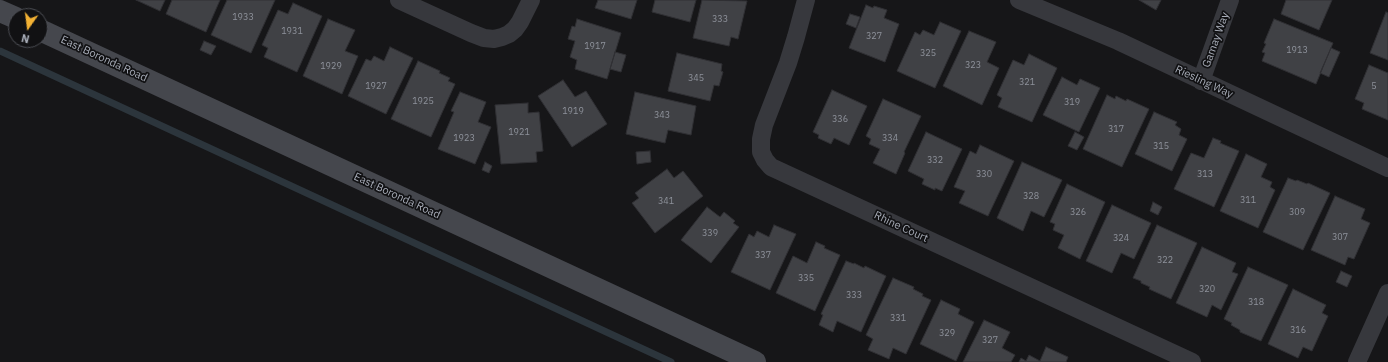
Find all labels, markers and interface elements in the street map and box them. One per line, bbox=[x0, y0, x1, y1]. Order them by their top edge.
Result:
north arrow bbox=[8, 8, 48, 48]
street label: Gamay Way bbox=[1200, 10, 1232, 70]
house number: 1933 bbox=[232, 12, 254, 22]
house number: 333 bbox=[712, 14, 728, 24]
house number: 1931 bbox=[281, 26, 303, 36]
text: N bbox=[20, 31, 31, 46]
house number: 327 bbox=[866, 31, 882, 41]
street label: East Boronda Road bbox=[59, 33, 149, 85]
house number: 1917 bbox=[584, 41, 606, 51]
house number: 1913 bbox=[1286, 45, 1308, 55]
house number: 325 bbox=[920, 48, 936, 58]
house number: 323 bbox=[965, 60, 981, 70]
house number: 1929 bbox=[320, 61, 342, 71]
street label: Riesling Way bbox=[1173, 63, 1235, 101]
house number: 345 bbox=[688, 73, 704, 83]
house number: 321 bbox=[1019, 77, 1035, 87]
house number: 1927 bbox=[365, 81, 387, 91]
house number: 5 bbox=[1371, 81, 1377, 91]
house number: 1925 bbox=[412, 96, 434, 106]
house number: 319 bbox=[1064, 97, 1080, 107]
house number: 1919 bbox=[562, 106, 584, 116]
house number: 343 bbox=[654, 110, 670, 120]
house number: 336 bbox=[832, 114, 848, 124]
house number: 317 bbox=[1108, 124, 1124, 134]
house number: 1921 bbox=[508, 127, 530, 137]
house number: 1923 bbox=[453, 133, 475, 143]
house number: 334 bbox=[882, 133, 898, 143]
house number: 315 bbox=[1153, 141, 1169, 151]
house number: 332 bbox=[927, 155, 943, 165]
house number: 330 bbox=[976, 169, 992, 179]
house number: 313 bbox=[1197, 169, 1213, 179]
street label: East Boronda Road bbox=[352, 170, 442, 222]
house number: 328 bbox=[1023, 191, 1039, 201]
house number: 311 bbox=[1240, 195, 1256, 205]
house number: 341 bbox=[658, 196, 674, 206]
house number: 326 bbox=[1070, 207, 1086, 217]
house number: 309 bbox=[1289, 207, 1305, 217]
street label: Rhine Court bbox=[872, 209, 930, 245]
house number: 339 bbox=[702, 228, 718, 238]
house number: 307 bbox=[1332, 232, 1348, 242]
house number: 324 bbox=[1113, 233, 1129, 243]
house number: 337 bbox=[755, 250, 771, 260]
house number: 322 bbox=[1157, 255, 1173, 265]
house number: 335 bbox=[798, 273, 814, 283]
house number: 320 bbox=[1199, 284, 1215, 294]
house number: 333 bbox=[846, 290, 862, 300]
house number: 318 bbox=[1248, 297, 1264, 307]
house number: 331 bbox=[890, 313, 906, 323]
house number: 316 bbox=[1290, 325, 1306, 335]
house number: 329 bbox=[939, 328, 955, 338]
house number: 327 bbox=[982, 335, 998, 345]

